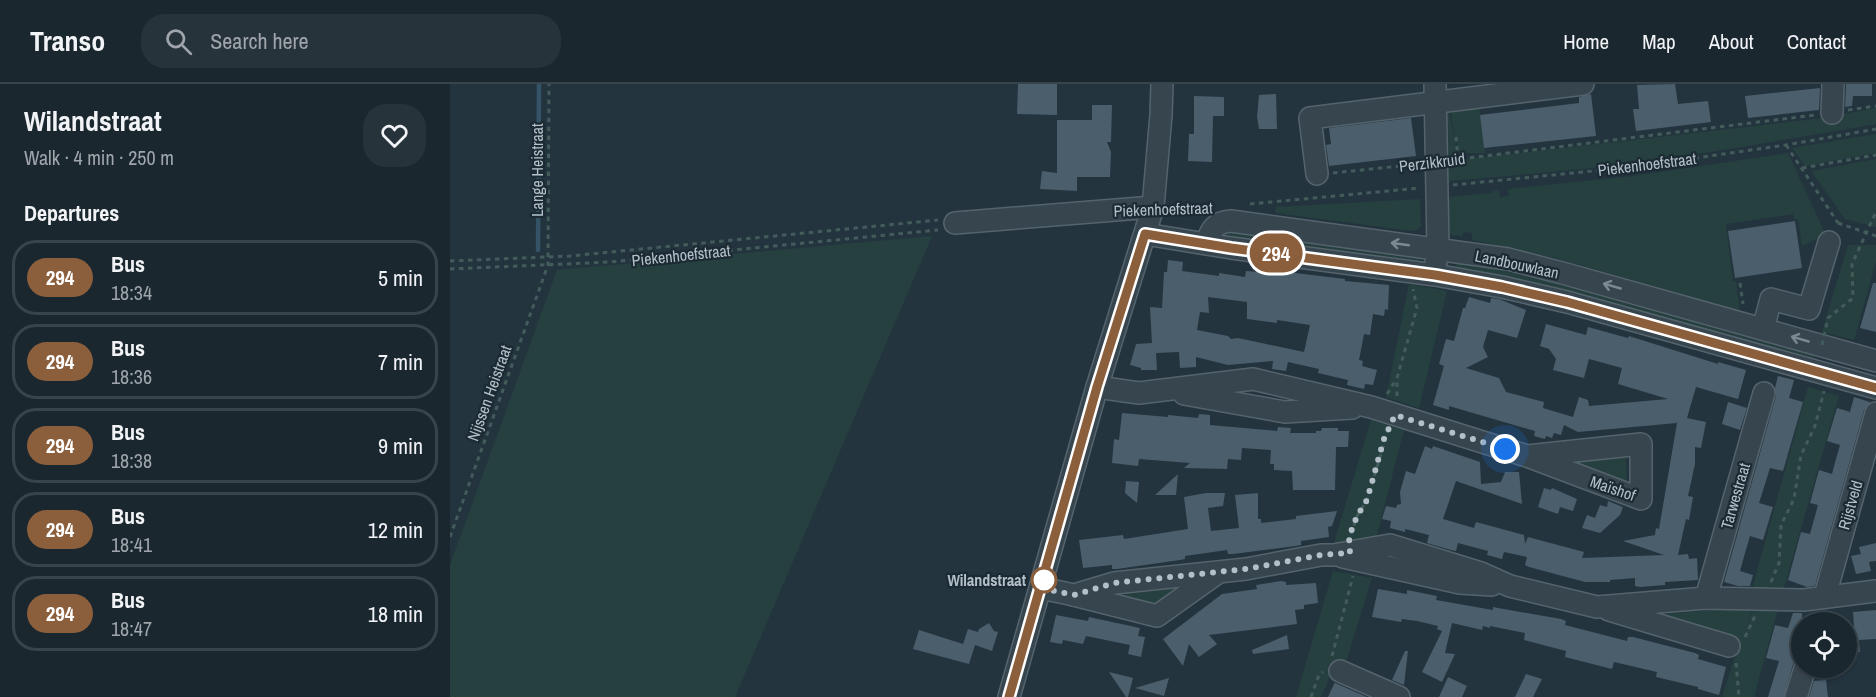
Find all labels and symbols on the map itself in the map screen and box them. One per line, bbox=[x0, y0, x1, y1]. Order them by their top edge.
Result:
street label: Lange Heistraat bbox=[526, 123, 548, 217]
street label: Perzikkruid bbox=[1398, 147, 1466, 177]
street label: Piekenhoefstraat bbox=[1596, 147, 1698, 181]
street label: Piekenhoefstraat bbox=[1113, 196, 1213, 222]
line badge: 294 bbox=[1242, 234, 1310, 272]
one-way arrow bbox=[1391, 238, 1411, 249]
street label: Piekenhoefstraat bbox=[631, 239, 732, 271]
street label: Landbouwlaan bbox=[1473, 244, 1561, 284]
one-way arrow bbox=[1603, 280, 1622, 292]
one-way arrow bbox=[1790, 333, 1809, 344]
street label: Nijssen Heistraat bbox=[461, 342, 517, 444]
your location bbox=[1490, 434, 1520, 464]
street label: Tarwestraat bbox=[1715, 460, 1755, 532]
street label: Maïshof bbox=[1587, 470, 1639, 506]
street label: Rijstveld bbox=[1832, 478, 1868, 532]
marker: Wilandstraat bbox=[1031, 567, 1057, 593]
place label: Wilandstraat bbox=[947, 569, 1027, 591]

